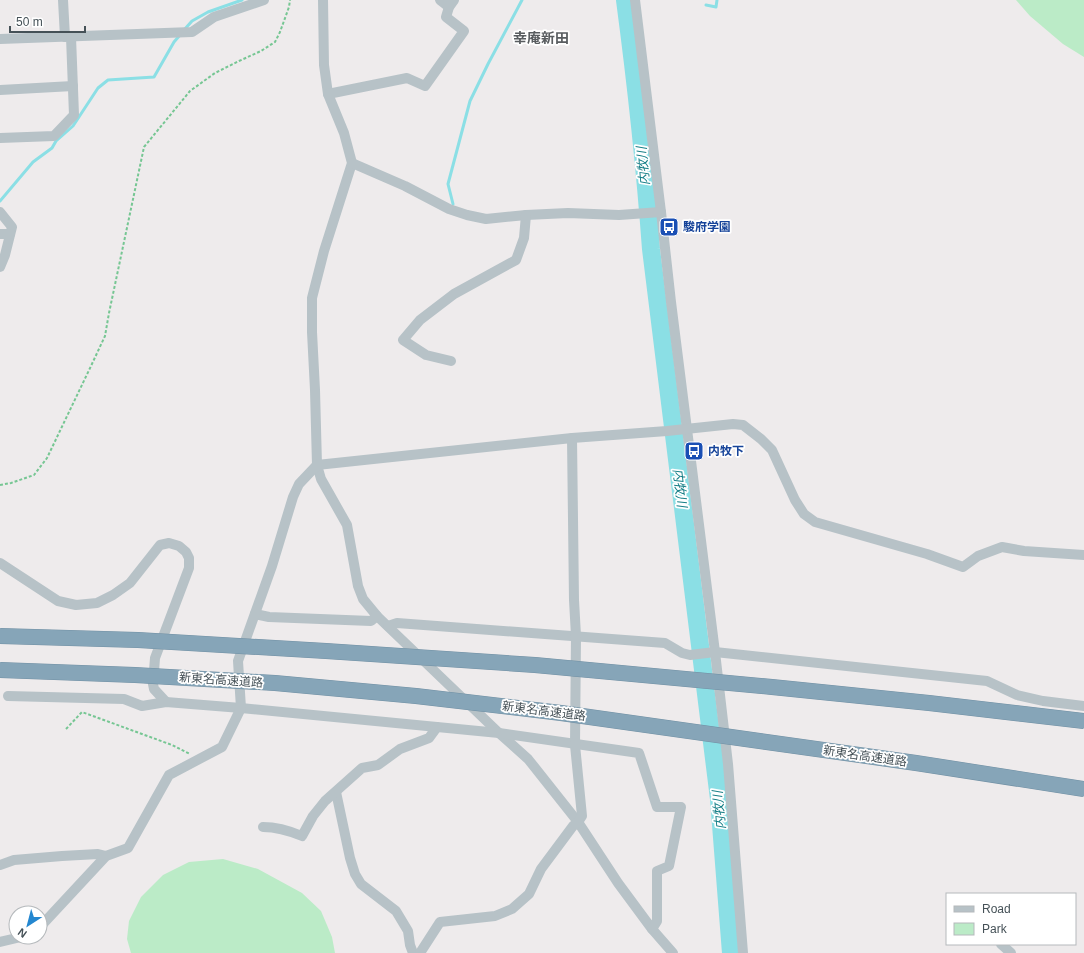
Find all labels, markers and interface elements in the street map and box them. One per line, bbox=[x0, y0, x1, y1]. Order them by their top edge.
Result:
scale bar bbox=[10, 8, 85, 34]
text: 50 m bbox=[16, 15, 43, 29]
district label: 幸庵新田 bbox=[513, 30, 569, 46]
water label: 内牧川 bbox=[634, 144, 652, 186]
bus stop icon: 駿府学園 bbox=[658, 216, 680, 238]
place label: 駿府学園 bbox=[683, 220, 731, 234]
bus stop icon: 内牧下 bbox=[683, 440, 705, 462]
place label: 内牧下 bbox=[708, 444, 744, 458]
water label: 内牧川 bbox=[670, 468, 690, 510]
street label: 新東名高速道路 bbox=[179, 670, 263, 690]
street label: 新東名高速道路 bbox=[501, 699, 587, 723]
street label: 新東名高速道路 bbox=[822, 743, 908, 769]
water label: 内牧川 bbox=[710, 788, 728, 830]
legend bbox=[946, 893, 1076, 945]
text: Road bbox=[982, 902, 1011, 916]
north arrow bbox=[8, 905, 48, 945]
text: Park bbox=[982, 922, 1008, 936]
text: N bbox=[15, 926, 29, 940]

